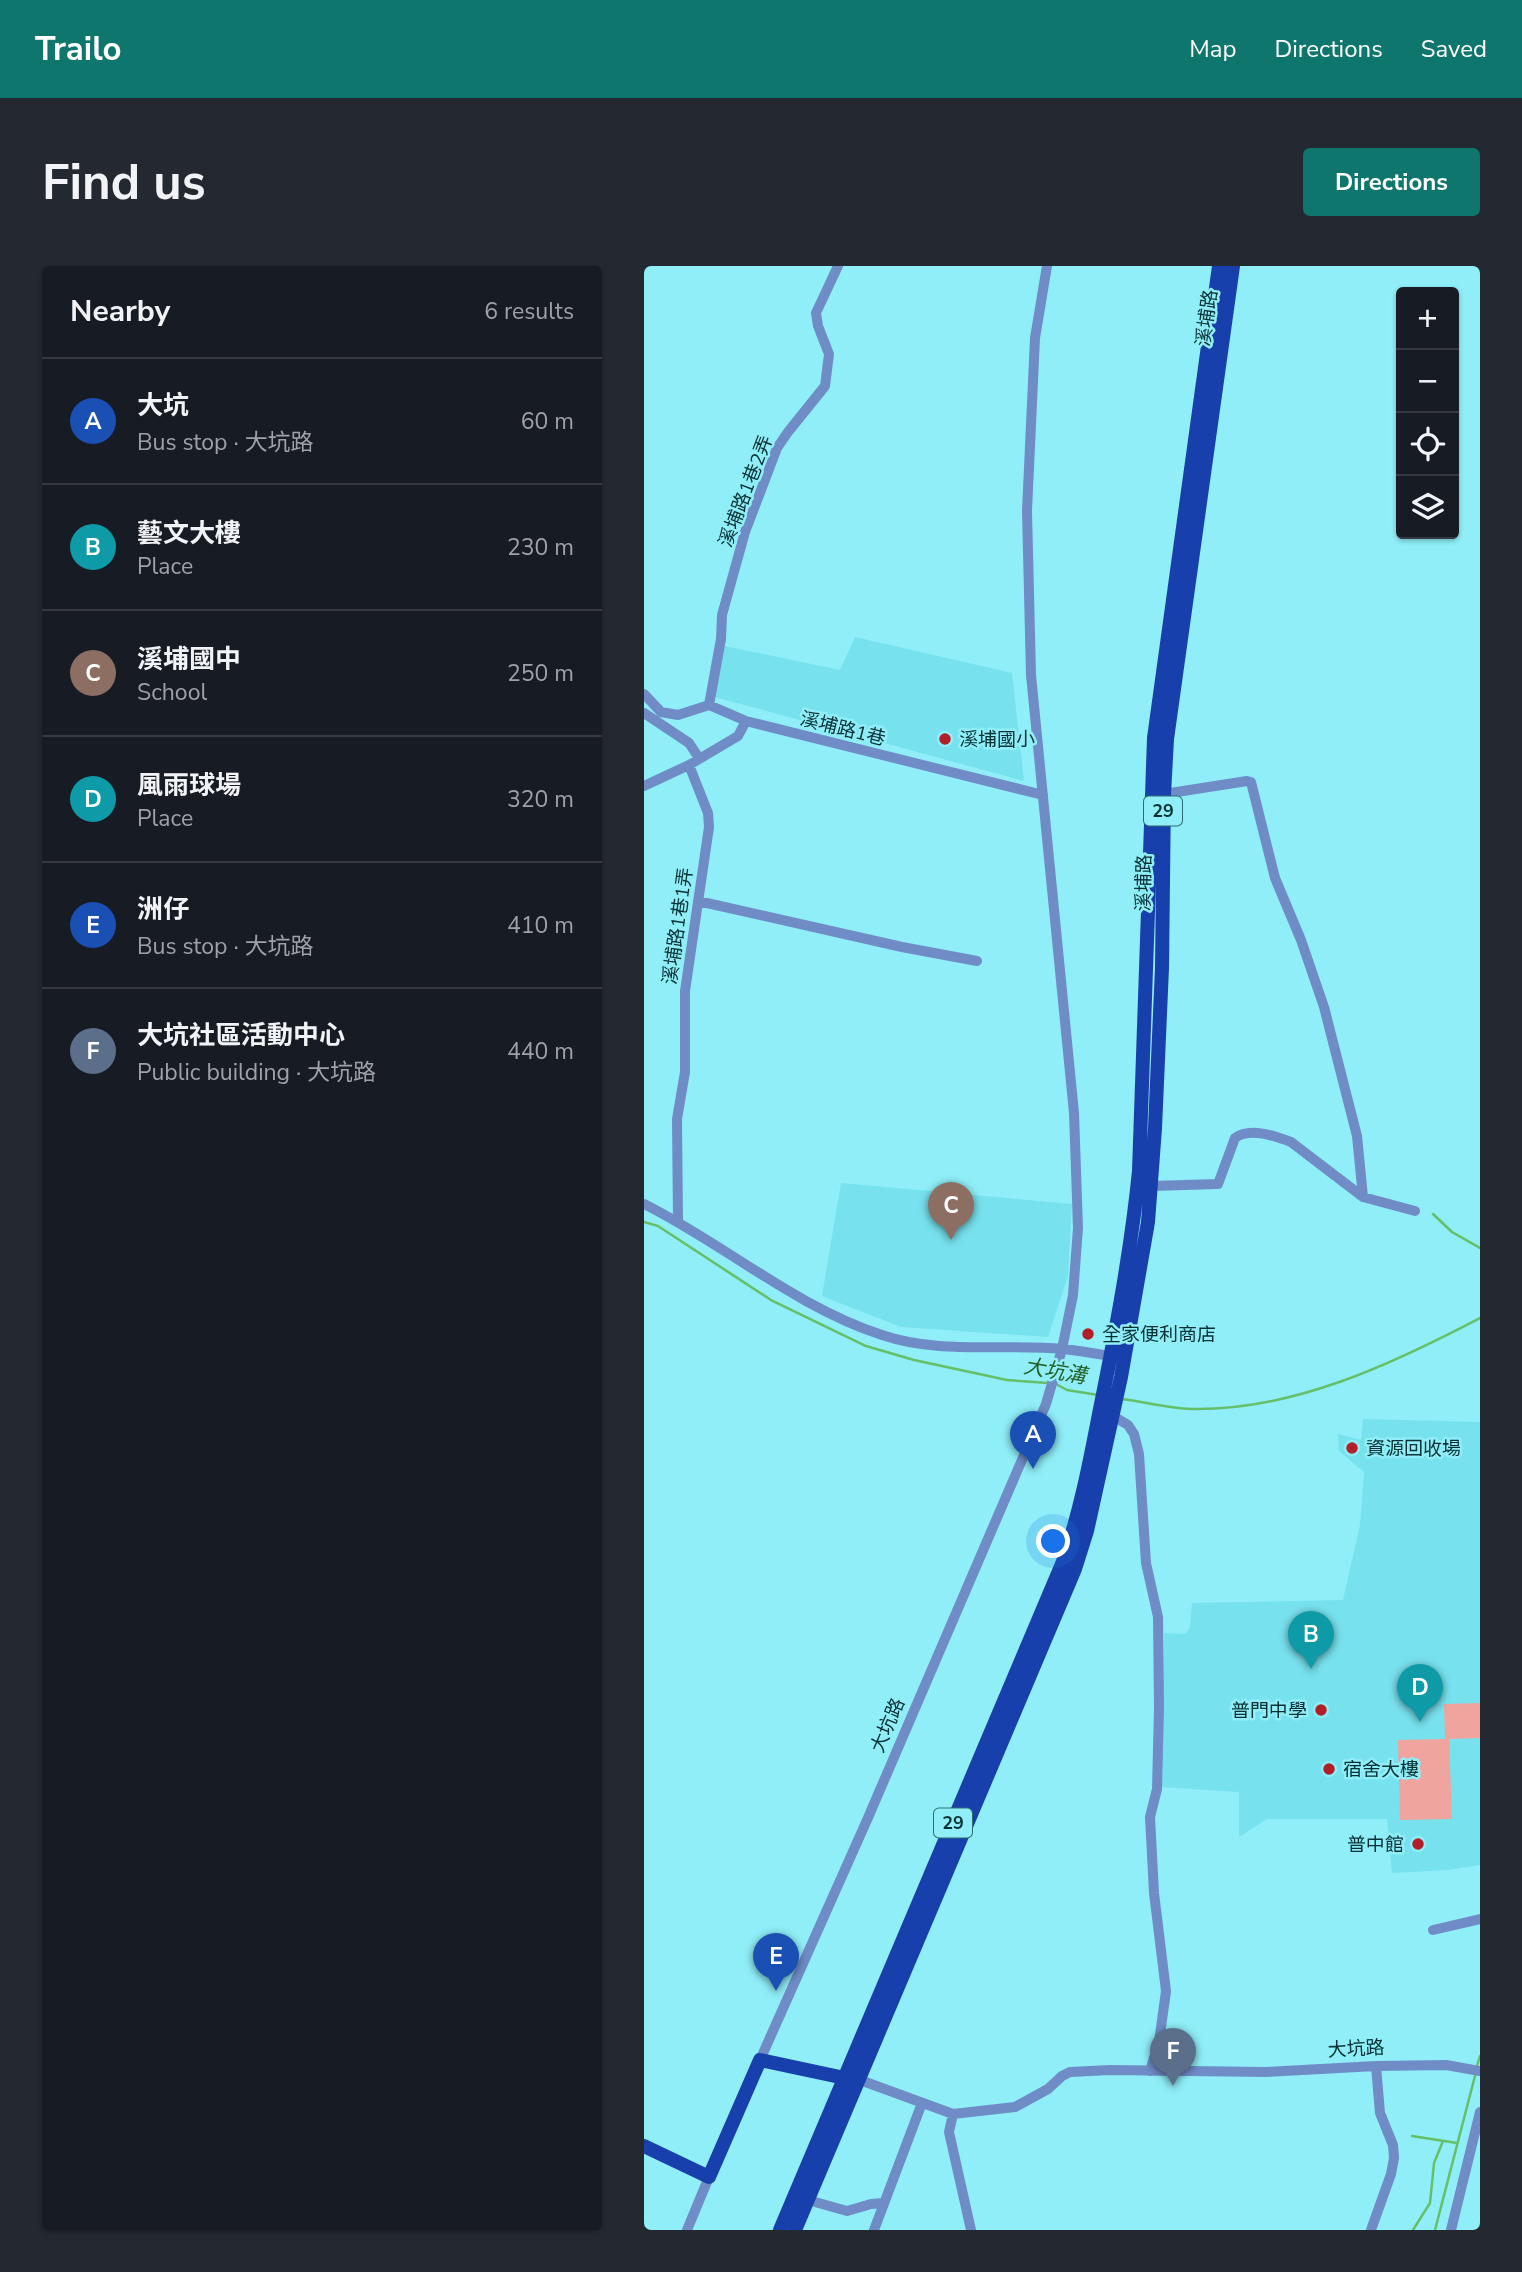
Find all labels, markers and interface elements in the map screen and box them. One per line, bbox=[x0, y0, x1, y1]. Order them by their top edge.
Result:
text: Trailo bbox=[35, 27, 122, 72]
text: Map bbox=[1189, 33, 1236, 65]
text: Directions bbox=[1274, 33, 1383, 65]
text: Saved bbox=[1421, 33, 1487, 65]
button: Directions bbox=[1303, 148, 1480, 216]
text: Find us bbox=[42, 149, 206, 216]
map controls bbox=[1396, 287, 1459, 539]
button: + bbox=[1396, 287, 1459, 350]
street label: 溪埔路 bbox=[1190, 288, 1224, 348]
text: Nearby bbox=[70, 291, 170, 332]
text: 6 results bbox=[484, 296, 574, 327]
button: − bbox=[1396, 350, 1459, 413]
text: 大坑 bbox=[137, 388, 189, 423]
text: A bbox=[84, 406, 102, 437]
text: 60 m bbox=[521, 406, 574, 437]
button: locate bbox=[1396, 413, 1459, 476]
text: Bus stop · 大坑路 bbox=[137, 427, 314, 458]
street label: 溪埔路1巷2弄 bbox=[713, 432, 779, 551]
button: layers bbox=[1396, 476, 1459, 539]
text: 藝文大樓 bbox=[137, 516, 241, 551]
text: B bbox=[85, 532, 101, 563]
text: 230 m bbox=[507, 532, 574, 563]
text: Place bbox=[137, 551, 193, 582]
text: 溪埔國中 bbox=[137, 642, 241, 677]
text: C bbox=[85, 658, 101, 689]
text: 250 m bbox=[507, 658, 574, 689]
text: School bbox=[137, 677, 207, 708]
street label: 溪埔路1巷 bbox=[797, 706, 888, 752]
place label: 溪埔國小 bbox=[959, 727, 1035, 753]
marker: 溪埔國小 bbox=[937, 731, 953, 747]
text: 風雨球場 bbox=[137, 768, 241, 803]
text: D bbox=[84, 784, 102, 815]
text: 320 m bbox=[507, 784, 574, 815]
road number: 29 bbox=[1144, 796, 1182, 826]
text: Place bbox=[137, 803, 193, 834]
street label: 溪埔路 bbox=[1131, 854, 1157, 912]
street label: 溪埔路1巷1弄 bbox=[657, 866, 699, 986]
text: 洲仔 bbox=[137, 892, 189, 927]
text: E bbox=[86, 910, 100, 941]
text: 410 m bbox=[507, 910, 574, 941]
text: Bus stop · 大坑路 bbox=[137, 931, 314, 962]
text: 大坑社區活動中心 bbox=[137, 1018, 345, 1053]
text: F bbox=[87, 1036, 99, 1067]
text: 440 m bbox=[507, 1036, 574, 1067]
text: Public building · 大坑路 bbox=[137, 1057, 376, 1088]
pin: C bbox=[928, 1182, 974, 1240]
place label: 全家便利商店 bbox=[1102, 1322, 1216, 1348]
marker: 全家便利商店 bbox=[1080, 1326, 1096, 1342]
water label: 大坑溝 bbox=[1022, 1352, 1091, 1391]
pin: A bbox=[1010, 1411, 1056, 1469]
place label: 資源回收場 bbox=[1366, 1436, 1461, 1462]
marker: 資源回收場 bbox=[1344, 1440, 1360, 1456]
your location bbox=[1036, 1524, 1070, 1558]
pin: B bbox=[1288, 1611, 1334, 1669]
pin: D bbox=[1397, 1664, 1443, 1722]
street label: 大坑路 bbox=[865, 1694, 911, 1757]
place label: 普門中學 bbox=[1231, 1698, 1307, 1724]
marker: 普門中學 bbox=[1313, 1702, 1329, 1718]
place label: 宿舍大樓 bbox=[1343, 1757, 1419, 1783]
marker: 宿舍大樓 bbox=[1321, 1761, 1337, 1777]
road number: 29 bbox=[934, 1808, 972, 1838]
place label: 普中館 bbox=[1347, 1832, 1404, 1858]
marker: 普中館 bbox=[1410, 1836, 1426, 1852]
pin: E bbox=[753, 1933, 799, 1991]
pin: F bbox=[1150, 2028, 1196, 2086]
street label: 大坑路 bbox=[1327, 2035, 1385, 2063]

